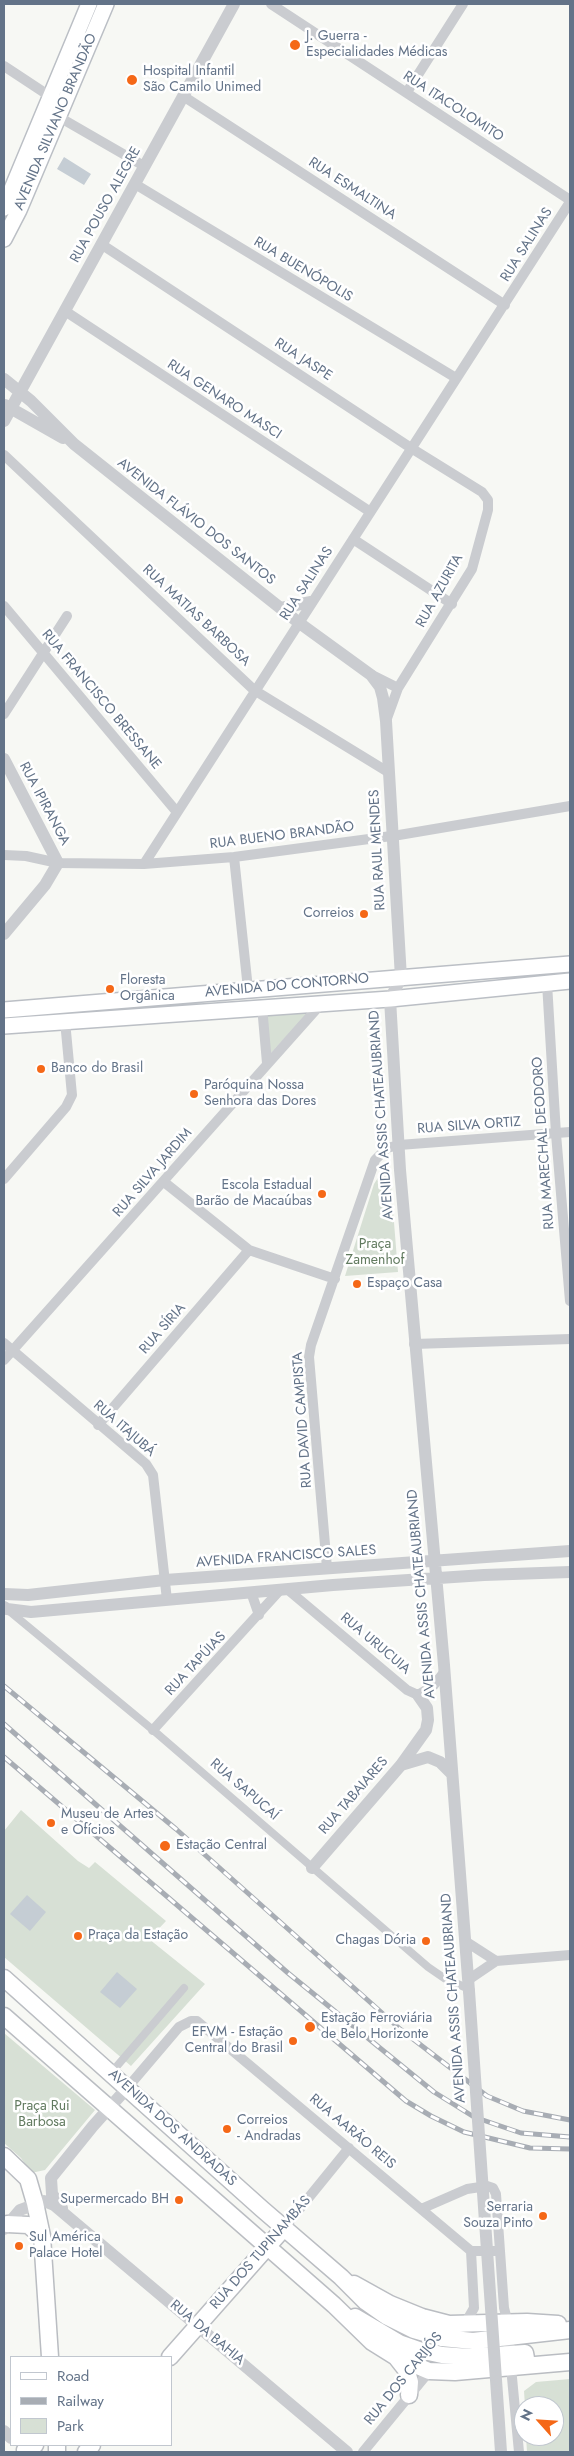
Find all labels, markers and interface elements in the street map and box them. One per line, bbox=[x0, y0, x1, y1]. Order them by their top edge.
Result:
place label: J. Guerra - Especialidades Médicas bbox=[306, 29, 447, 62]
street label: AVENIDA SILVIANO BRANDÃO bbox=[11, 31, 101, 213]
marker: J. Guerra - Especialidades Médicas bbox=[288, 38, 302, 52]
place label: Hospital Infantil São Camilo Unimed bbox=[143, 64, 261, 96]
street label: RUA ITACOLOMITO bbox=[400, 68, 506, 146]
marker: Hospital Infantil São Camilo Unimed bbox=[125, 73, 139, 87]
street label: RUA POUSO ALEGRE bbox=[67, 144, 145, 266]
street label: RUA ESMALTINA bbox=[305, 154, 399, 224]
street label: RUA SALINAS bbox=[498, 205, 556, 285]
street label: RUA BUENÓPOLIS bbox=[251, 234, 355, 306]
street label: RUA JASPE bbox=[271, 335, 335, 385]
street label: RUA GENARO MASCI bbox=[164, 357, 284, 443]
street label: AVENIDA FLÁVIO DOS SANTOS bbox=[114, 455, 278, 589]
street label: RUA SALINAS bbox=[277, 544, 337, 624]
street label: RUA AZURITA bbox=[413, 551, 467, 631]
street label: RUA MATIAS BARBOSA bbox=[139, 562, 253, 670]
street label: RUA FRANCISCO BRESSANE bbox=[38, 627, 164, 773]
street label: RUA IPIRANGA bbox=[15, 759, 73, 849]
street label: RUA RAUL MENDES bbox=[366, 789, 390, 911]
street label: RUA BUENO BRANDÃO bbox=[209, 819, 355, 853]
place label: Correios bbox=[303, 906, 354, 922]
marker: Correios bbox=[358, 908, 370, 920]
street label: AVENIDA DO CONTORNO bbox=[204, 970, 370, 1002]
place label: Floresta Orgânica bbox=[120, 973, 175, 1006]
marker: Floresta Orgânica bbox=[104, 983, 116, 995]
street label: AVENIDA ASSIS CHATEAUBRIAND bbox=[366, 1010, 398, 1220]
street label: RUA MARECHAL DEODORO bbox=[530, 1056, 558, 1230]
place label: Banco do Brasil bbox=[51, 1061, 143, 1077]
marker: Banco do Brasil bbox=[35, 1063, 47, 1075]
place label: Paróquina Nossa Senhora das Dores bbox=[204, 1078, 316, 1110]
marker: Paróquina Nossa Senhora das Dores bbox=[188, 1088, 200, 1100]
street label: RUA SILVA ORTIZ bbox=[417, 1114, 521, 1138]
street label: RUA SILVA JARDIM bbox=[110, 1125, 196, 1221]
place label: Escola Estadual Barão de Macaúbas bbox=[195, 1178, 312, 1210]
marker: Escola Estadual Barão de Macaúbas bbox=[316, 1188, 328, 1200]
park label: Praça Zamenhof bbox=[346, 1237, 404, 1270]
place label: Espaço Casa bbox=[367, 1276, 442, 1292]
marker: Espaço Casa bbox=[351, 1278, 363, 1290]
street label: RUA SÍRIA bbox=[136, 1300, 190, 1358]
street label: RUA DAVID CAMPISTA bbox=[290, 1351, 316, 1489]
street label: RUA ITAJUBÁ bbox=[90, 1397, 158, 1461]
street label: AVENIDA ASSIS CHATEAUBRIAND bbox=[404, 1489, 440, 1699]
street label: AVENIDA FRANCISCO SALES bbox=[195, 1542, 377, 1572]
street label: RUA URUCUIA bbox=[336, 1610, 414, 1678]
street label: RUA TAPÚIAS bbox=[162, 1629, 230, 1699]
street label: RUA TABAIARES bbox=[316, 1754, 392, 1838]
street label: RUA SAPUCAÍ bbox=[206, 1756, 282, 1824]
place label: Museu de Artes e Ofícios bbox=[61, 1807, 154, 1840]
marker: Museu de Artes e Ofícios bbox=[45, 1817, 57, 1829]
place label: Estação Central bbox=[176, 1838, 267, 1854]
marker: Estação Central bbox=[158, 1839, 172, 1853]
street label: AVENIDA ASSIS CHATEAUBRIAND bbox=[438, 1893, 470, 2103]
place label: Praça da Estação bbox=[88, 1928, 188, 1944]
marker: Praça da Estação bbox=[72, 1930, 84, 1942]
place label: Chagas Dória bbox=[335, 1933, 416, 1949]
marker: Chagas Dória bbox=[420, 1935, 432, 1947]
place label: Estação Ferroviária de Belo Horizonte bbox=[321, 2011, 432, 2044]
marker: Estação Ferroviária de Belo Horizonte bbox=[303, 2020, 317, 2034]
place label: EFVM - Estação Central do Brasil bbox=[185, 2025, 283, 2058]
marker: EFVM - Estação Central do Brasil bbox=[287, 2035, 299, 2047]
street label: AVENIDA DOS ANDRADAS bbox=[104, 2066, 240, 2190]
street label: RUA AARÃO REIS bbox=[305, 2091, 399, 2173]
park label: Praça Rui Barbosa bbox=[14, 2099, 70, 2132]
place label: Correios - Andradas bbox=[237, 2113, 301, 2146]
marker: Correios - Andradas bbox=[221, 2123, 233, 2135]
place label: Supermercado BH bbox=[60, 2192, 169, 2208]
street label: RUA DOS TUPINAMBÁS bbox=[207, 2193, 315, 2313]
marker: Supermercado BH bbox=[173, 2194, 185, 2206]
place label: Serraria Souza Pinto bbox=[463, 2200, 533, 2232]
marker: Serraria Souza Pinto bbox=[537, 2210, 549, 2222]
place label: Sul América Palace Hotel bbox=[29, 2230, 102, 2262]
marker: Sul América Palace Hotel bbox=[13, 2240, 25, 2252]
street label: RUA DA BAHIA bbox=[166, 2297, 248, 2369]
street label: RUA DOS CARIJÓS bbox=[361, 2329, 447, 2429]
legend bbox=[10, 2356, 172, 2446]
text: Road bbox=[57, 2365, 89, 2387]
text: Railway bbox=[57, 2390, 104, 2412]
north arrow bbox=[514, 2396, 564, 2446]
text: N bbox=[515, 2405, 538, 2424]
text: Park bbox=[57, 2415, 84, 2437]

